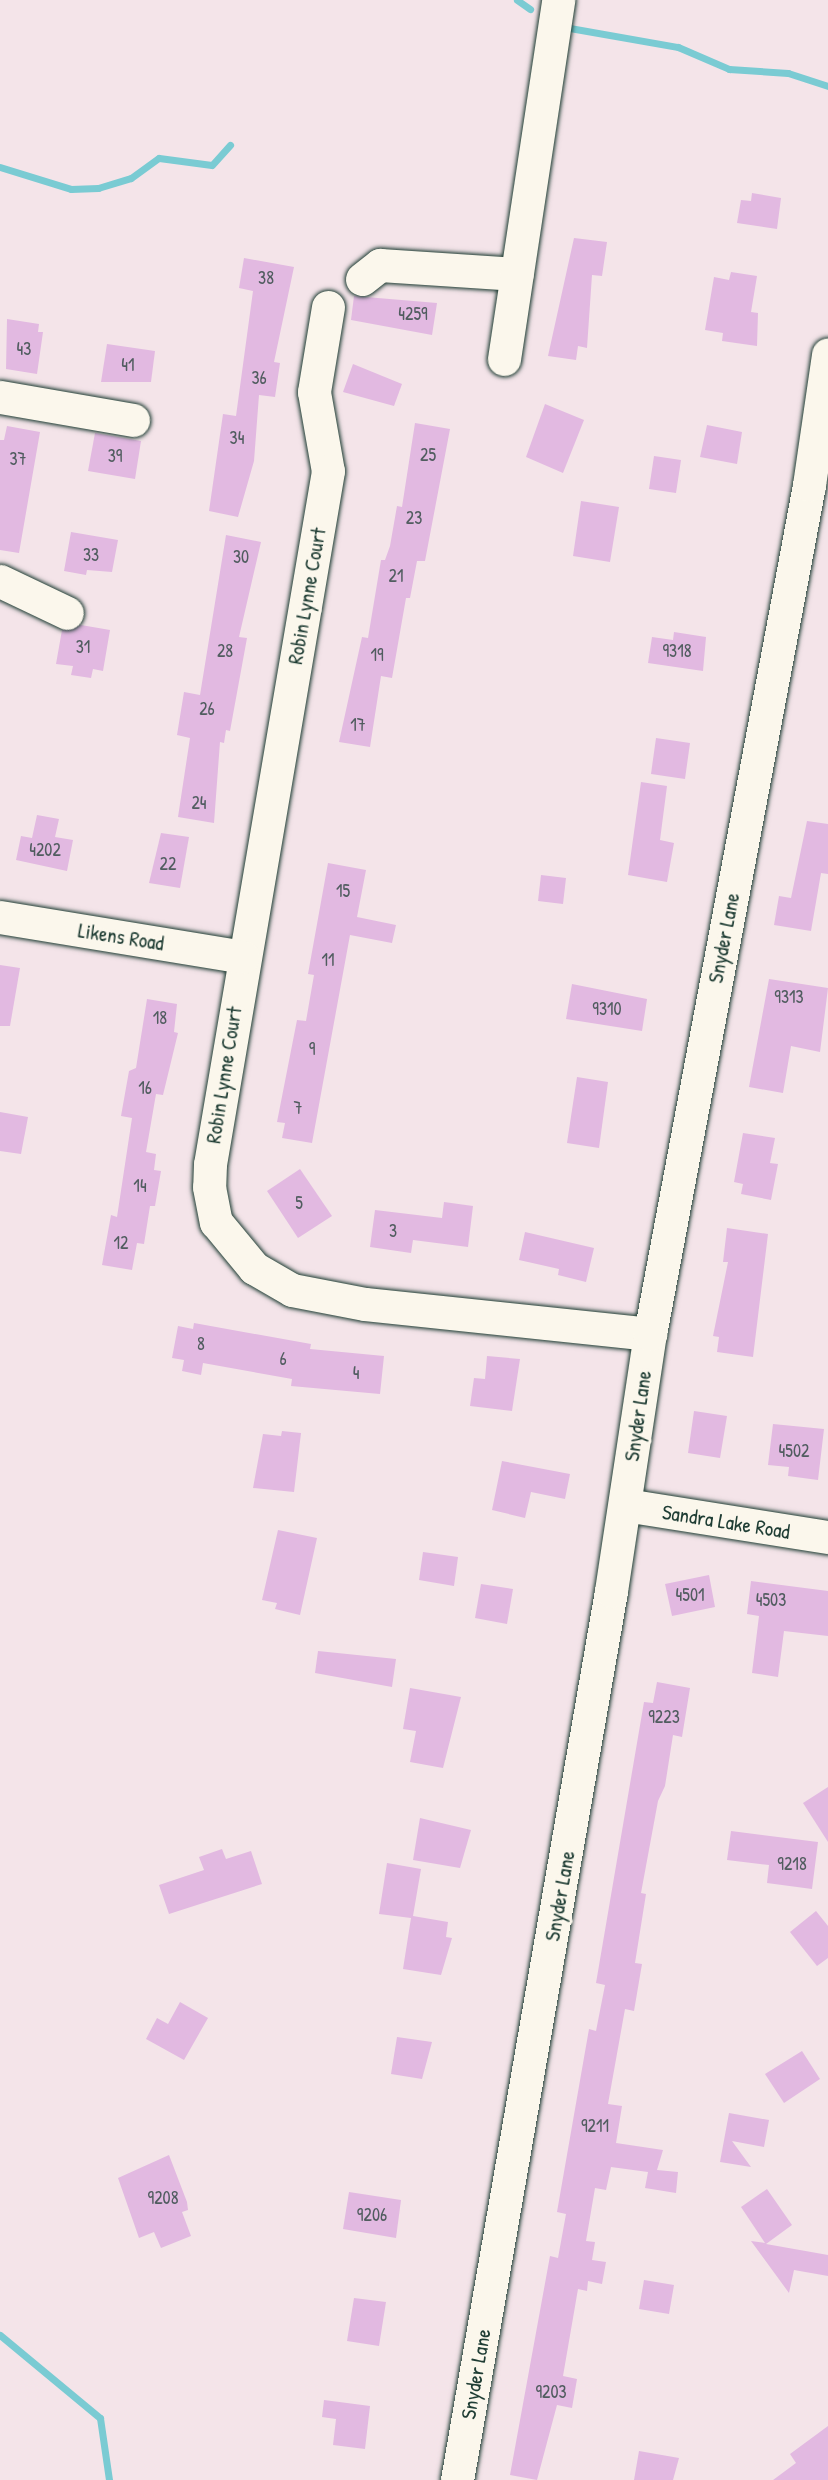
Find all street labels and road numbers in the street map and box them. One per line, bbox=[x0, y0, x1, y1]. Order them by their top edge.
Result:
street label: Robin Lynne Court bbox=[283, 526, 331, 666]
street label: Snyder Lane bbox=[703, 891, 745, 985]
street label: Likens Road bbox=[76, 918, 166, 956]
street label: Robin Lynne Court bbox=[201, 1005, 247, 1145]
street label: Snyder Lane bbox=[619, 1369, 657, 1463]
street label: Sandra Lake Road bbox=[660, 1499, 792, 1545]
street label: Snyder Lane bbox=[540, 1849, 580, 1943]
street label: Snyder Lane bbox=[456, 2327, 496, 2421]

